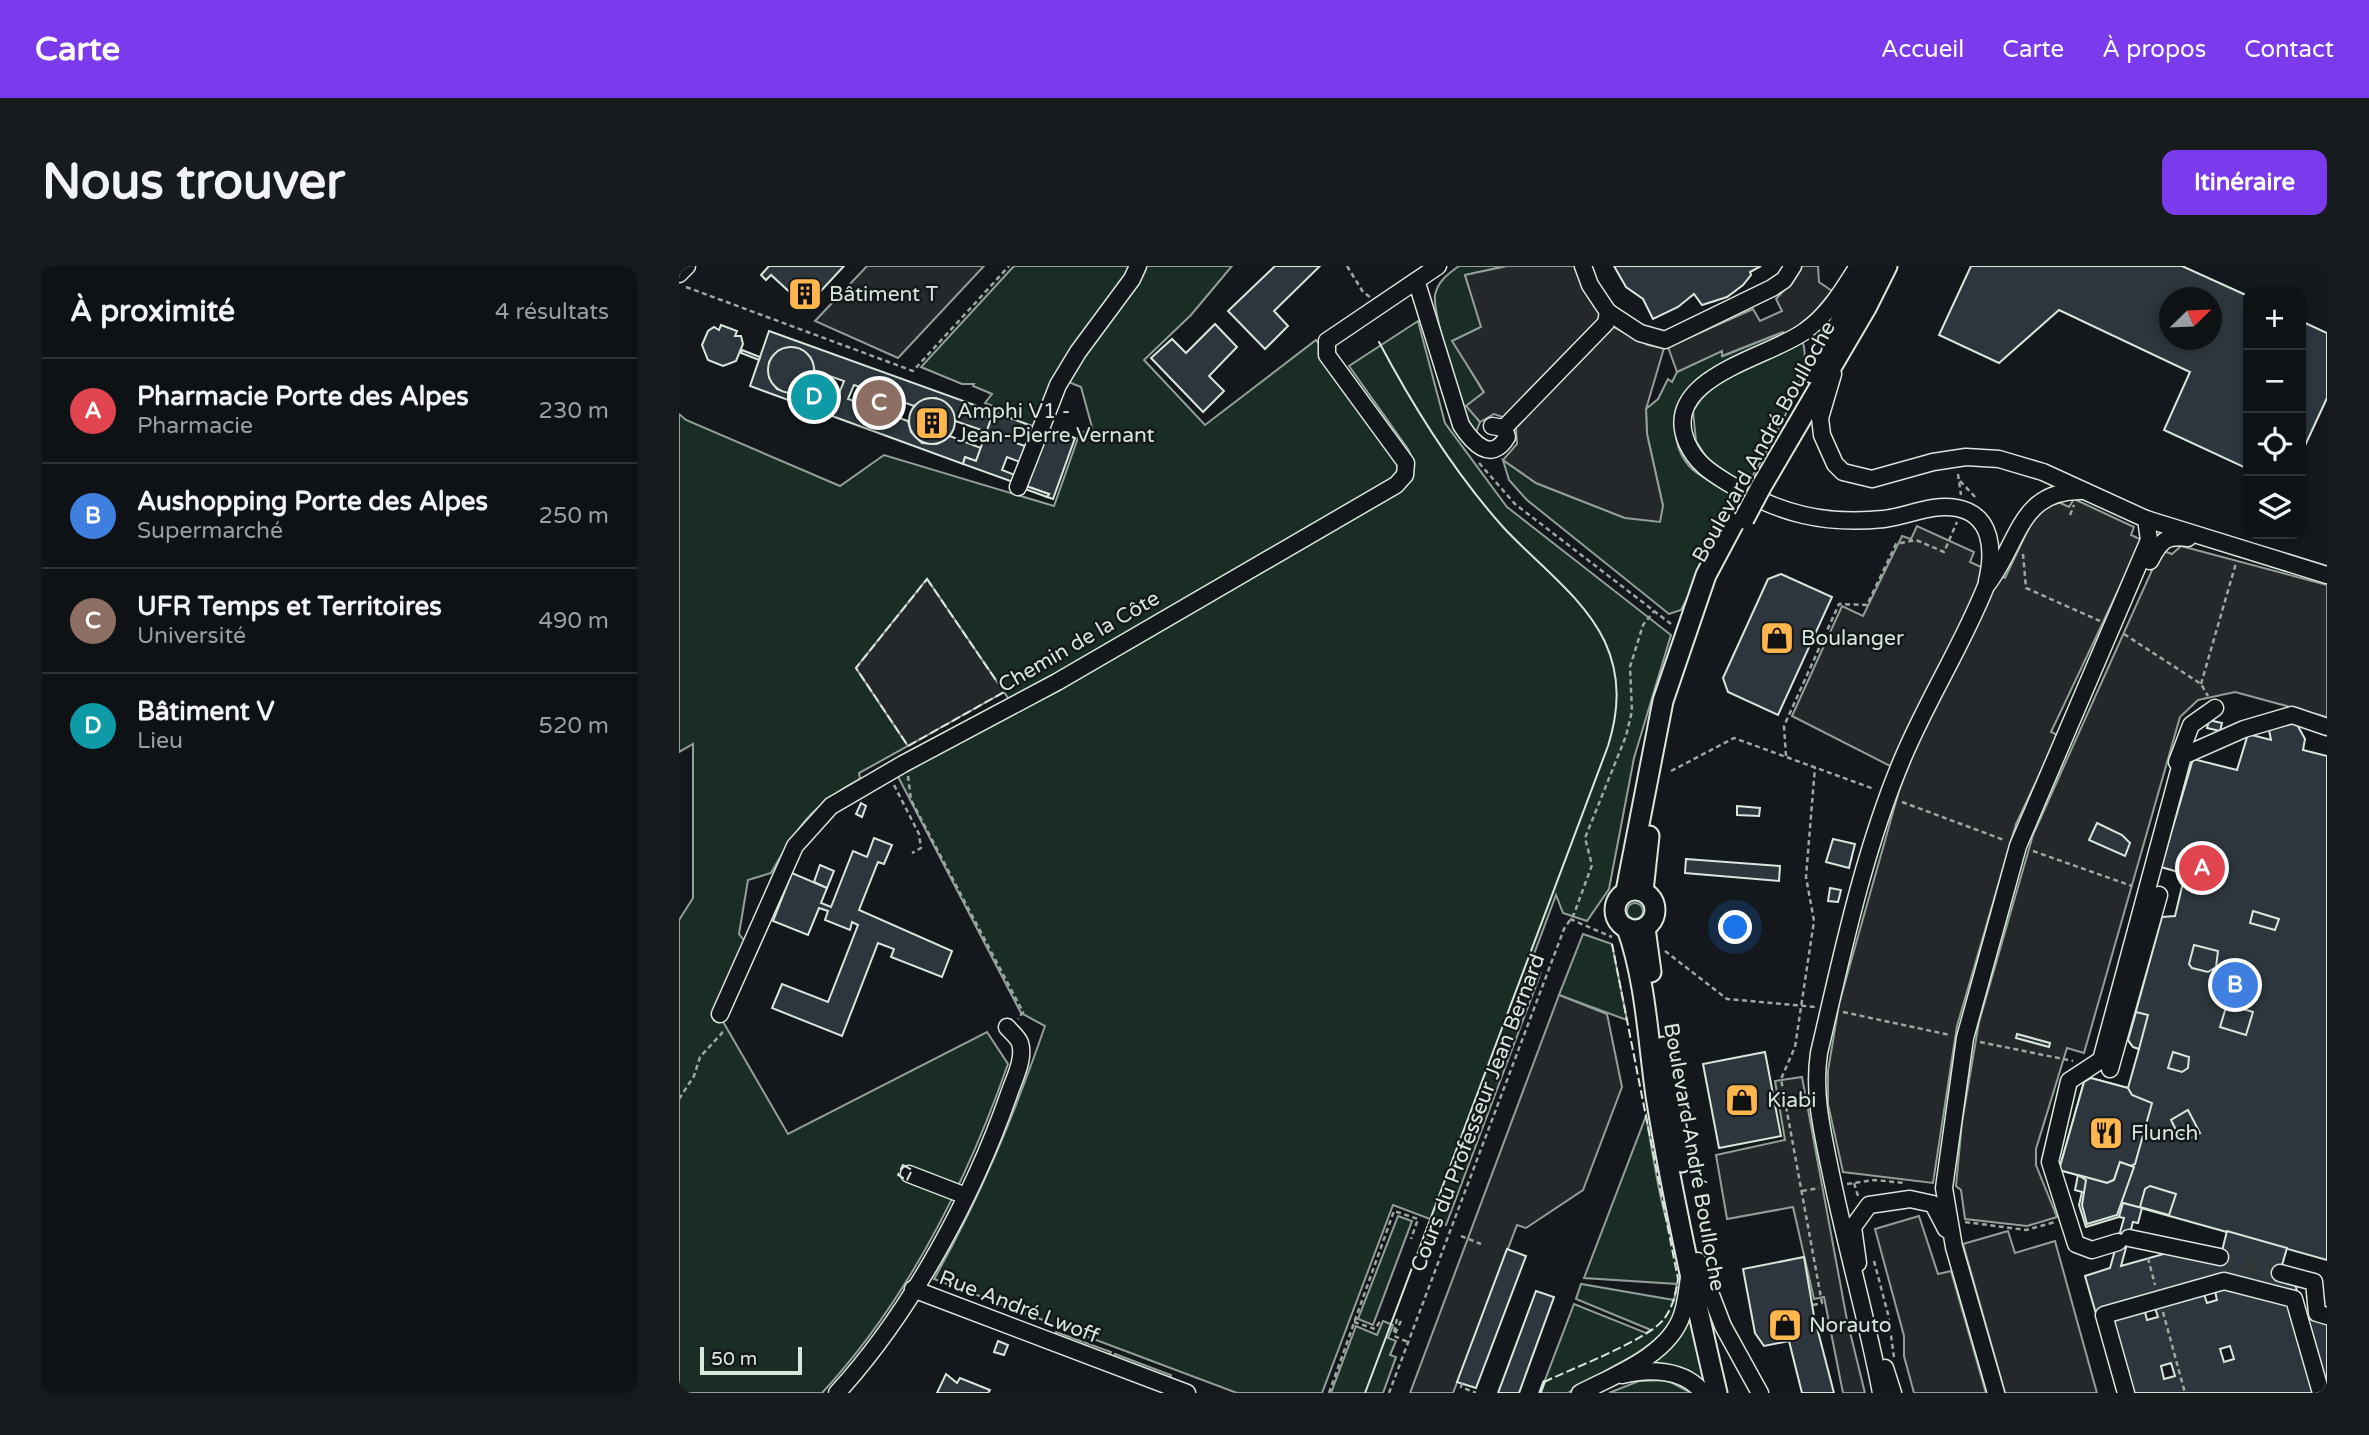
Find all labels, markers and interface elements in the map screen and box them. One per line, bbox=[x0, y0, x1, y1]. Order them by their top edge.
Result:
text: Carte bbox=[35, 30, 120, 69]
text: Accueil bbox=[1881, 35, 1964, 64]
text: Carte bbox=[2002, 35, 2064, 64]
text: À propos bbox=[2102, 35, 2206, 64]
text: Contact bbox=[2244, 35, 2334, 64]
button: Itinéraire bbox=[2162, 150, 2327, 215]
text: Nous trouver bbox=[42, 153, 345, 212]
building icon: Bâtiment T bbox=[786, 275, 824, 313]
place label: Bâtiment T bbox=[829, 282, 939, 307]
north arrow bbox=[2159, 287, 2222, 350]
map controls bbox=[2243, 287, 2306, 539]
button: + bbox=[2243, 287, 2306, 350]
text: À proximité bbox=[70, 293, 235, 330]
text: 4 résultats bbox=[495, 298, 609, 326]
street label: Boulevard André Boulloche bbox=[1687, 317, 1841, 567]
button: − bbox=[2243, 350, 2306, 413]
pin: D bbox=[791, 371, 837, 423]
pin: C bbox=[856, 377, 902, 429]
text: Pharmacie Porte des Alpes bbox=[137, 381, 469, 412]
text: A bbox=[84, 397, 102, 425]
text: 230 m bbox=[539, 397, 609, 425]
place label: Amphi V1 - Jean-Pierre Vernant bbox=[957, 399, 1155, 448]
building icon: Amphi V1 - Jean-Pierre Vernant bbox=[913, 404, 951, 442]
text: Pharmacie bbox=[137, 412, 253, 440]
button: locate bbox=[2243, 413, 2306, 476]
button: layers bbox=[2243, 476, 2306, 539]
text: Aushopping Porte des Alpes bbox=[137, 486, 488, 517]
text: B bbox=[85, 502, 101, 530]
text: 250 m bbox=[539, 502, 609, 530]
text: Supermarché bbox=[137, 517, 283, 545]
street label: Chemin de la Côte bbox=[994, 586, 1164, 698]
text: UFR Temps et Territoires bbox=[137, 591, 442, 622]
text: C bbox=[85, 607, 101, 635]
text: 490 m bbox=[539, 607, 609, 635]
shop icon: Boulanger bbox=[1758, 619, 1796, 657]
text: Université bbox=[137, 622, 246, 650]
place label: Boulanger bbox=[1801, 626, 1904, 651]
text: Bâtiment V bbox=[137, 696, 275, 727]
text: D bbox=[84, 712, 102, 740]
text: 520 m bbox=[539, 712, 609, 740]
text: Lieu bbox=[137, 727, 183, 755]
pin: A bbox=[2179, 842, 2225, 894]
your location bbox=[1718, 910, 1752, 944]
street label: Cours du Professeur Jean Bernard bbox=[1406, 950, 1550, 1276]
pin: B bbox=[2212, 959, 2258, 1011]
street label: Boulevard André Boulloche bbox=[1658, 1021, 1730, 1293]
shop icon: Kiabi bbox=[1723, 1081, 1761, 1119]
place label: Kiabi bbox=[1767, 1088, 1817, 1113]
restaurant icon: Flunch bbox=[2087, 1114, 2125, 1152]
place label: Flunch bbox=[2131, 1121, 2198, 1146]
street label: Rue André Lwoff bbox=[936, 1265, 1103, 1349]
shop icon: Norauto bbox=[1766, 1306, 1804, 1344]
place label: Norauto bbox=[1809, 1313, 1892, 1338]
scale bar bbox=[700, 1344, 801, 1376]
text: 50 m bbox=[711, 1348, 757, 1370]

